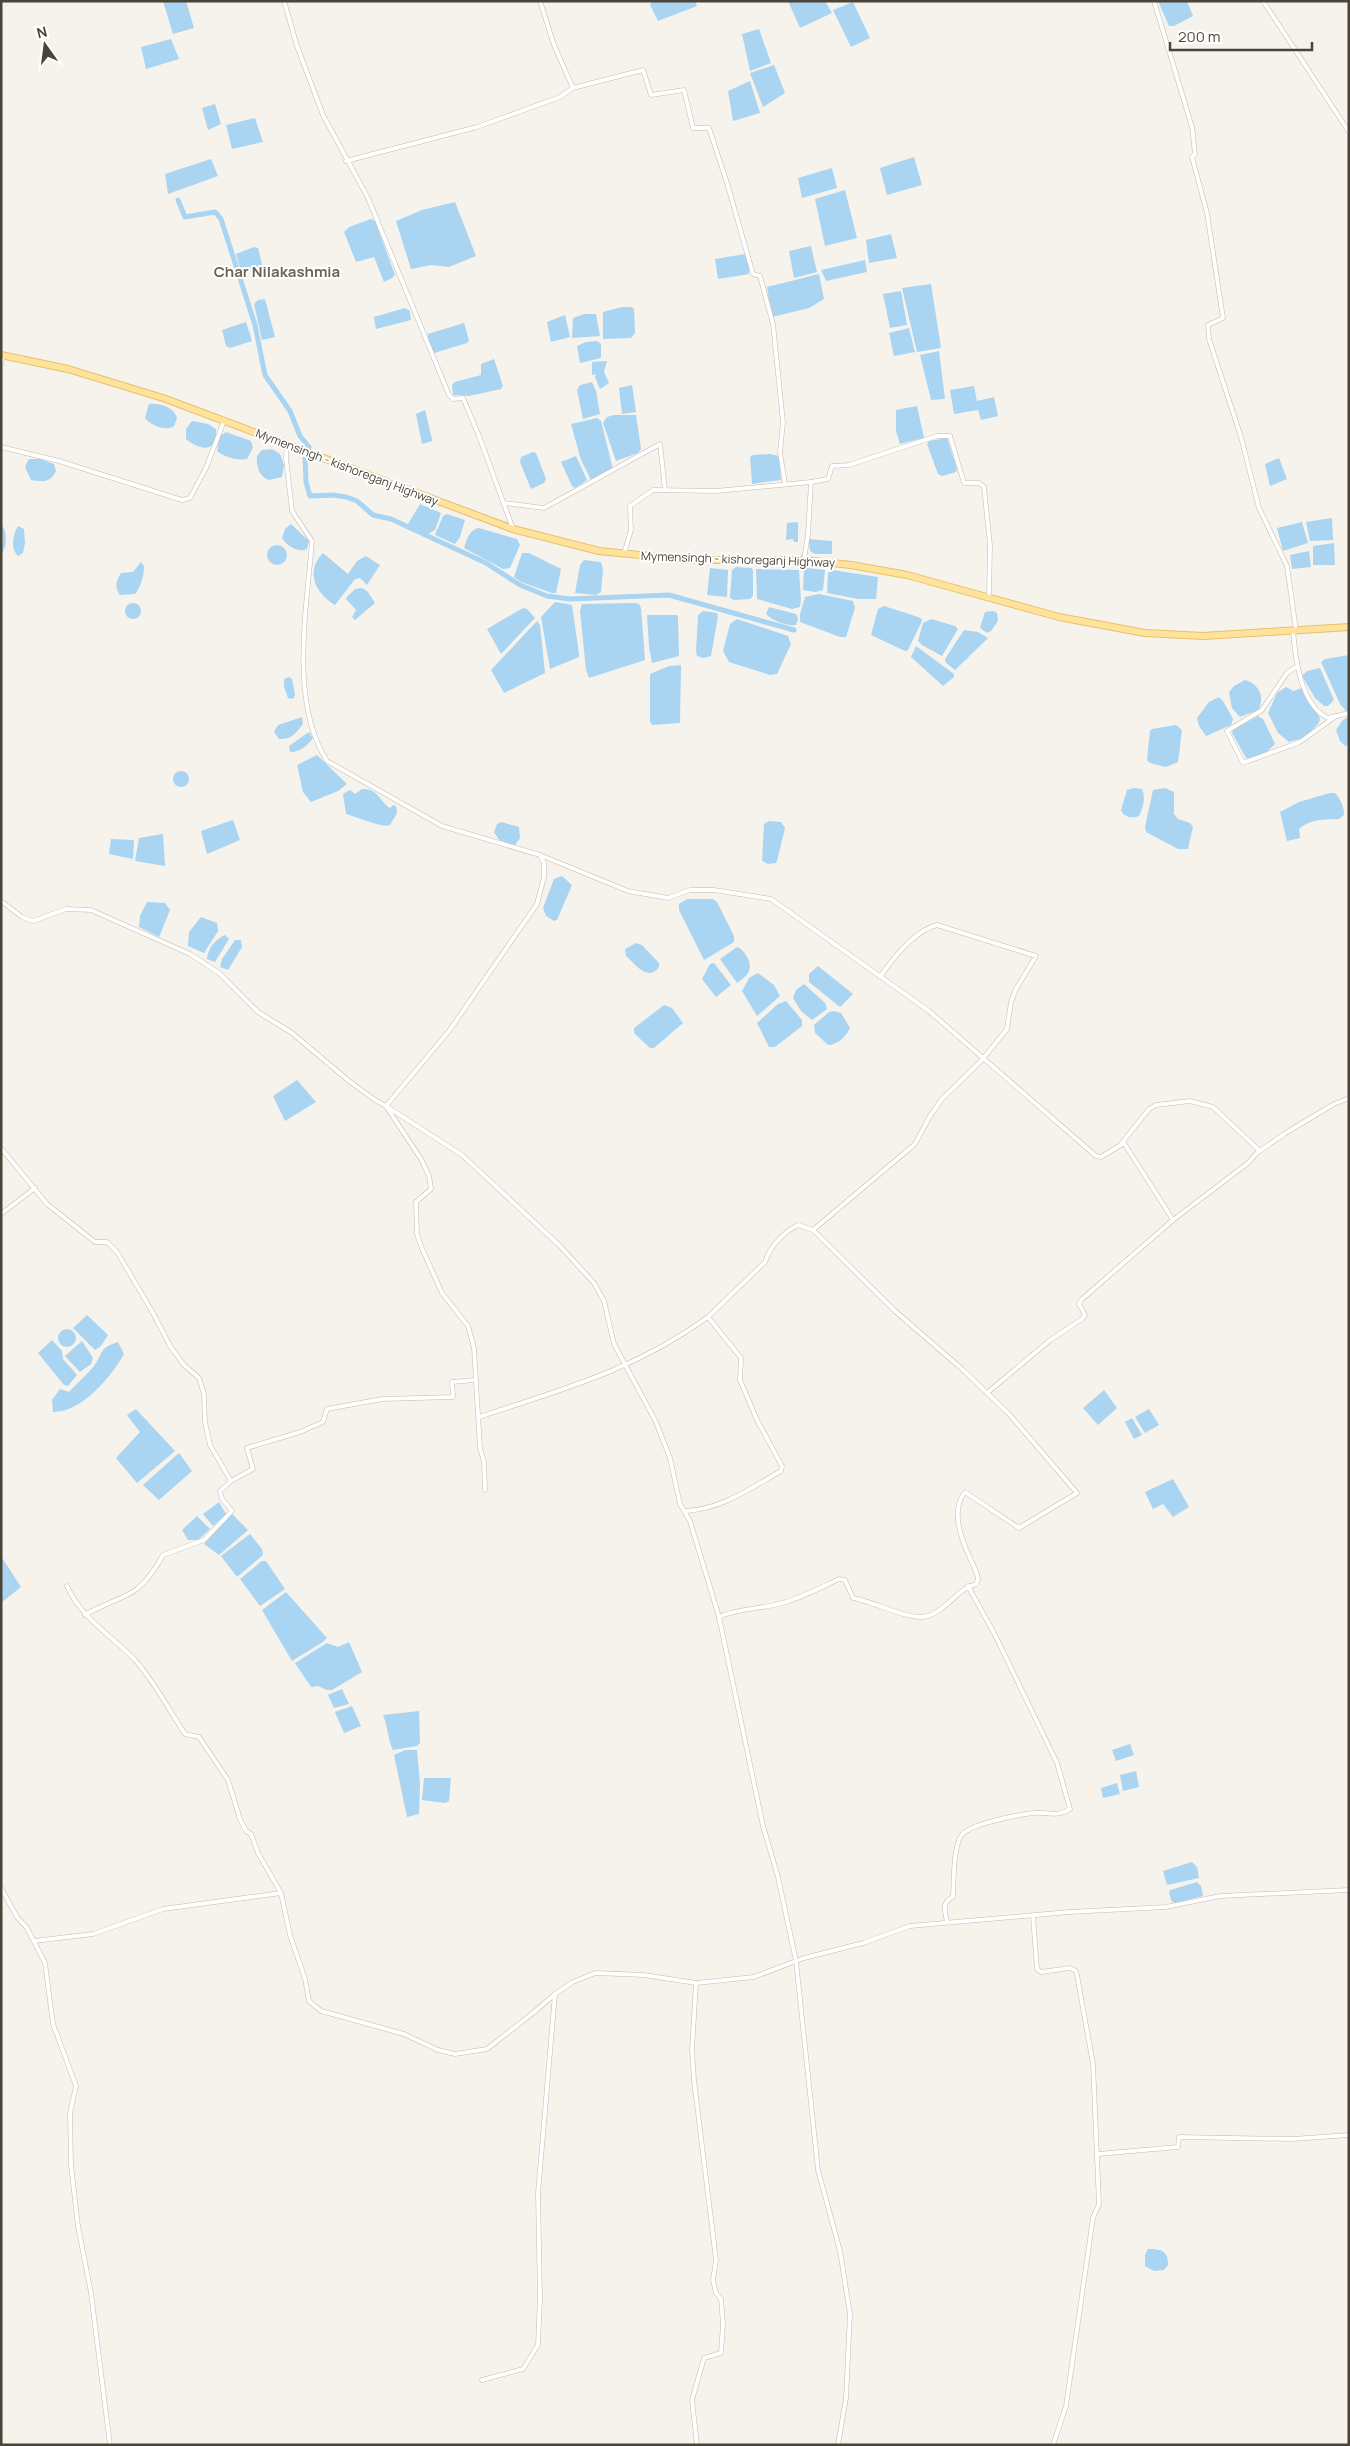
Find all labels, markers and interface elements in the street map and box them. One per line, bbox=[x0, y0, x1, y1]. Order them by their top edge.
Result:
north arrow bbox=[20, 20, 70, 70]
scale bar bbox=[1170, 20, 1312, 52]
text: N bbox=[35, 21, 49, 42]
text: 200 m bbox=[1178, 26, 1221, 47]
district label: Char Nilakashmia bbox=[214, 261, 340, 282]
street label: Mymensingh - kishoreganj Highway bbox=[253, 424, 441, 510]
street label: Mymensingh - kishoreganj Highway bbox=[641, 547, 836, 571]

